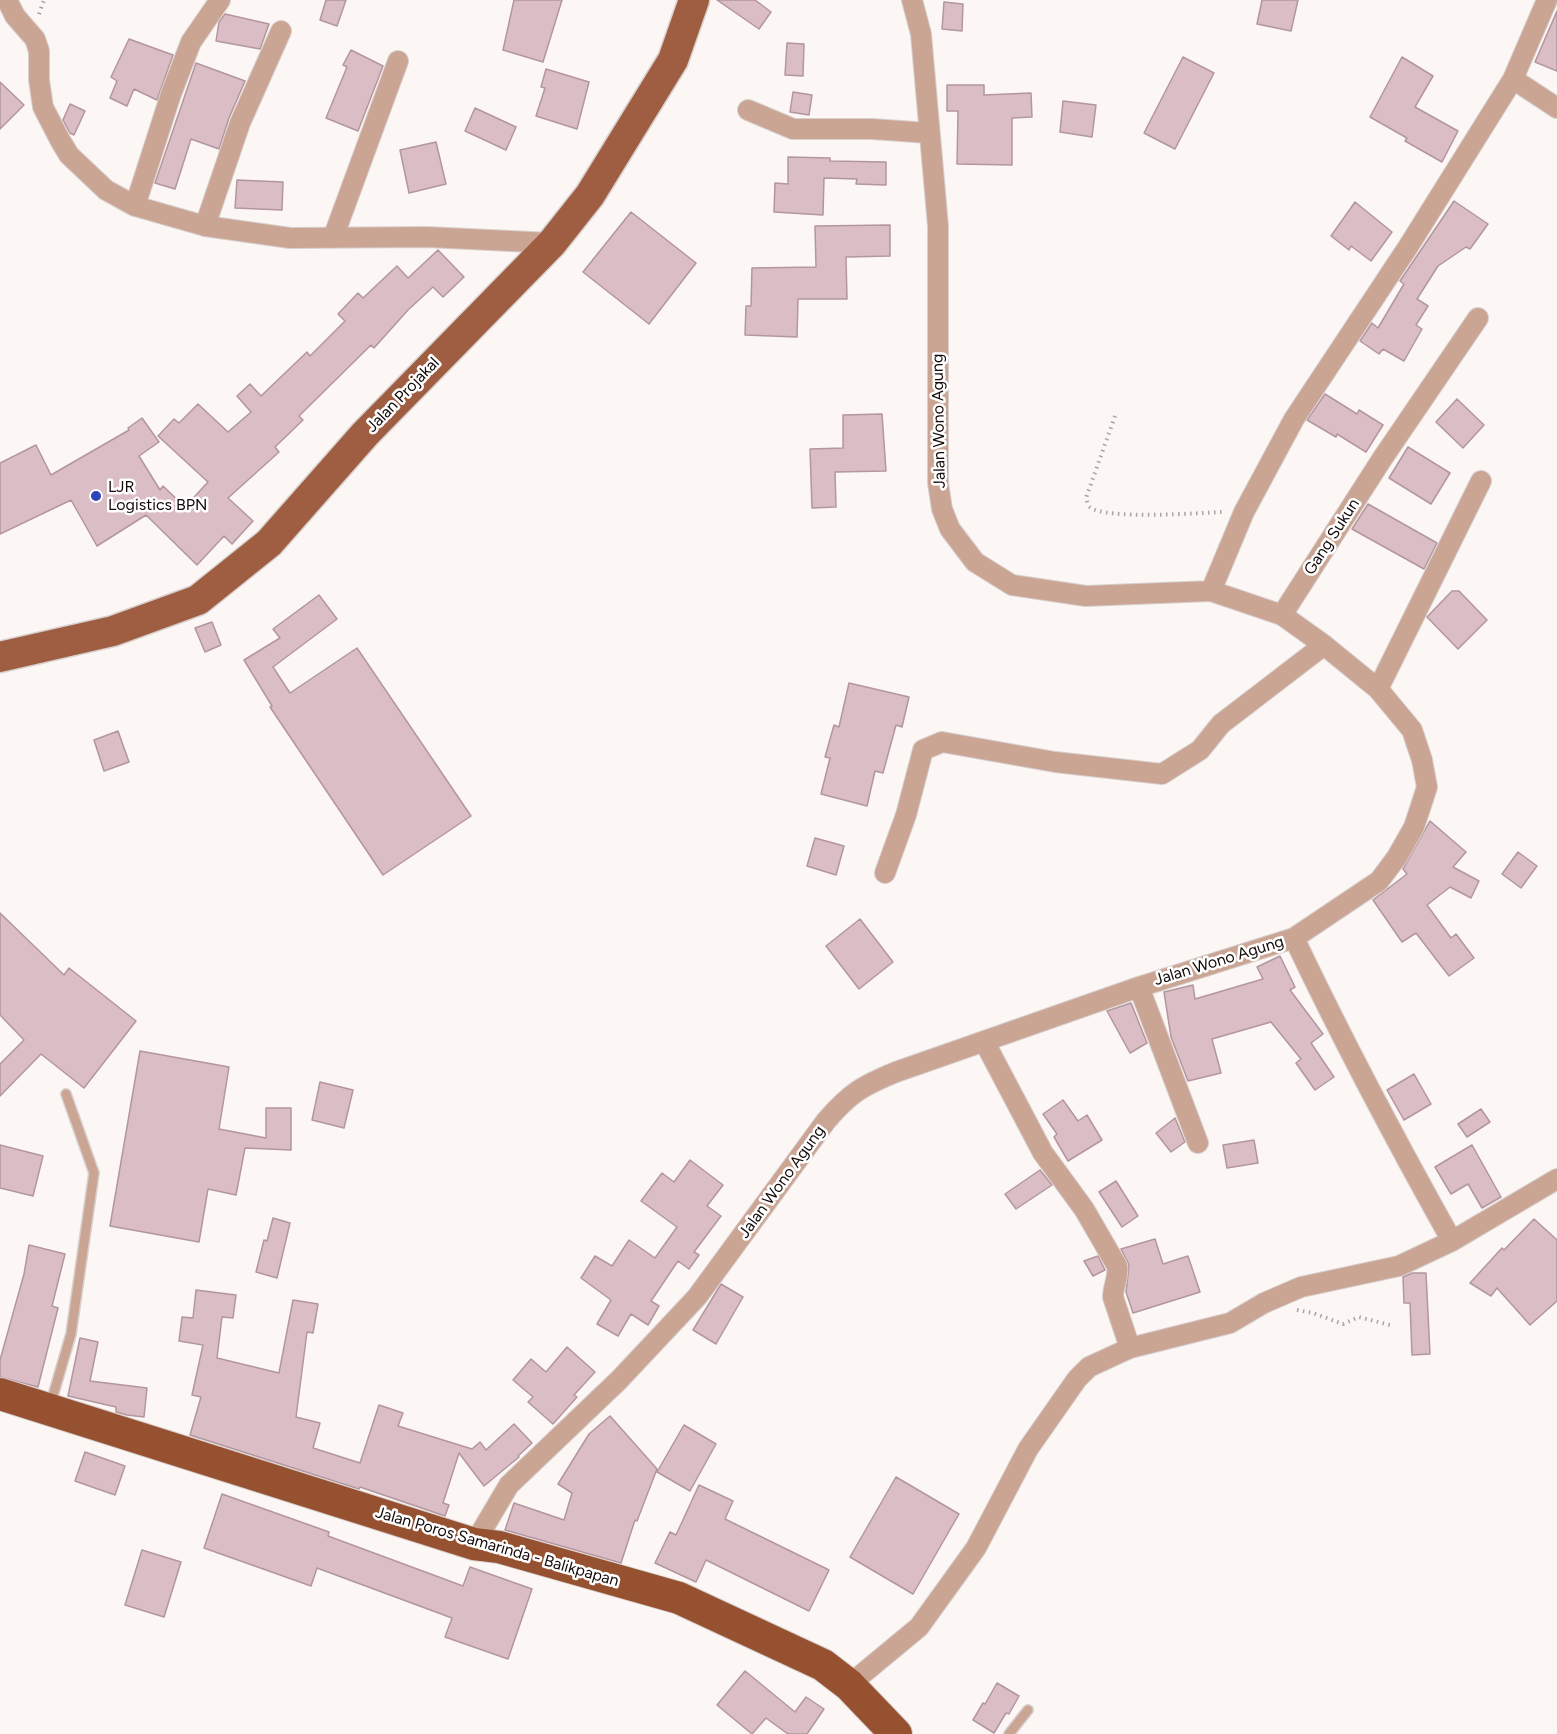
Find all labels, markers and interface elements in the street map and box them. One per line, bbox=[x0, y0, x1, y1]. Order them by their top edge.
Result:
street label: Jalan Projakal bbox=[363, 354, 443, 436]
street label: Jalan Wono Agung bbox=[928, 354, 950, 488]
place label: LJR Logistics BPN bbox=[108, 477, 207, 515]
marker: LJR Logistics BPN bbox=[89, 489, 103, 503]
street label: Gang Sukun bbox=[1300, 495, 1364, 579]
street label: Jalan Wono Agung bbox=[1152, 932, 1286, 990]
street label: Jalan Wono Agung bbox=[735, 1122, 829, 1242]
street label: Jalan Poros Samarinda - Balikpapan bbox=[373, 1503, 621, 1591]

